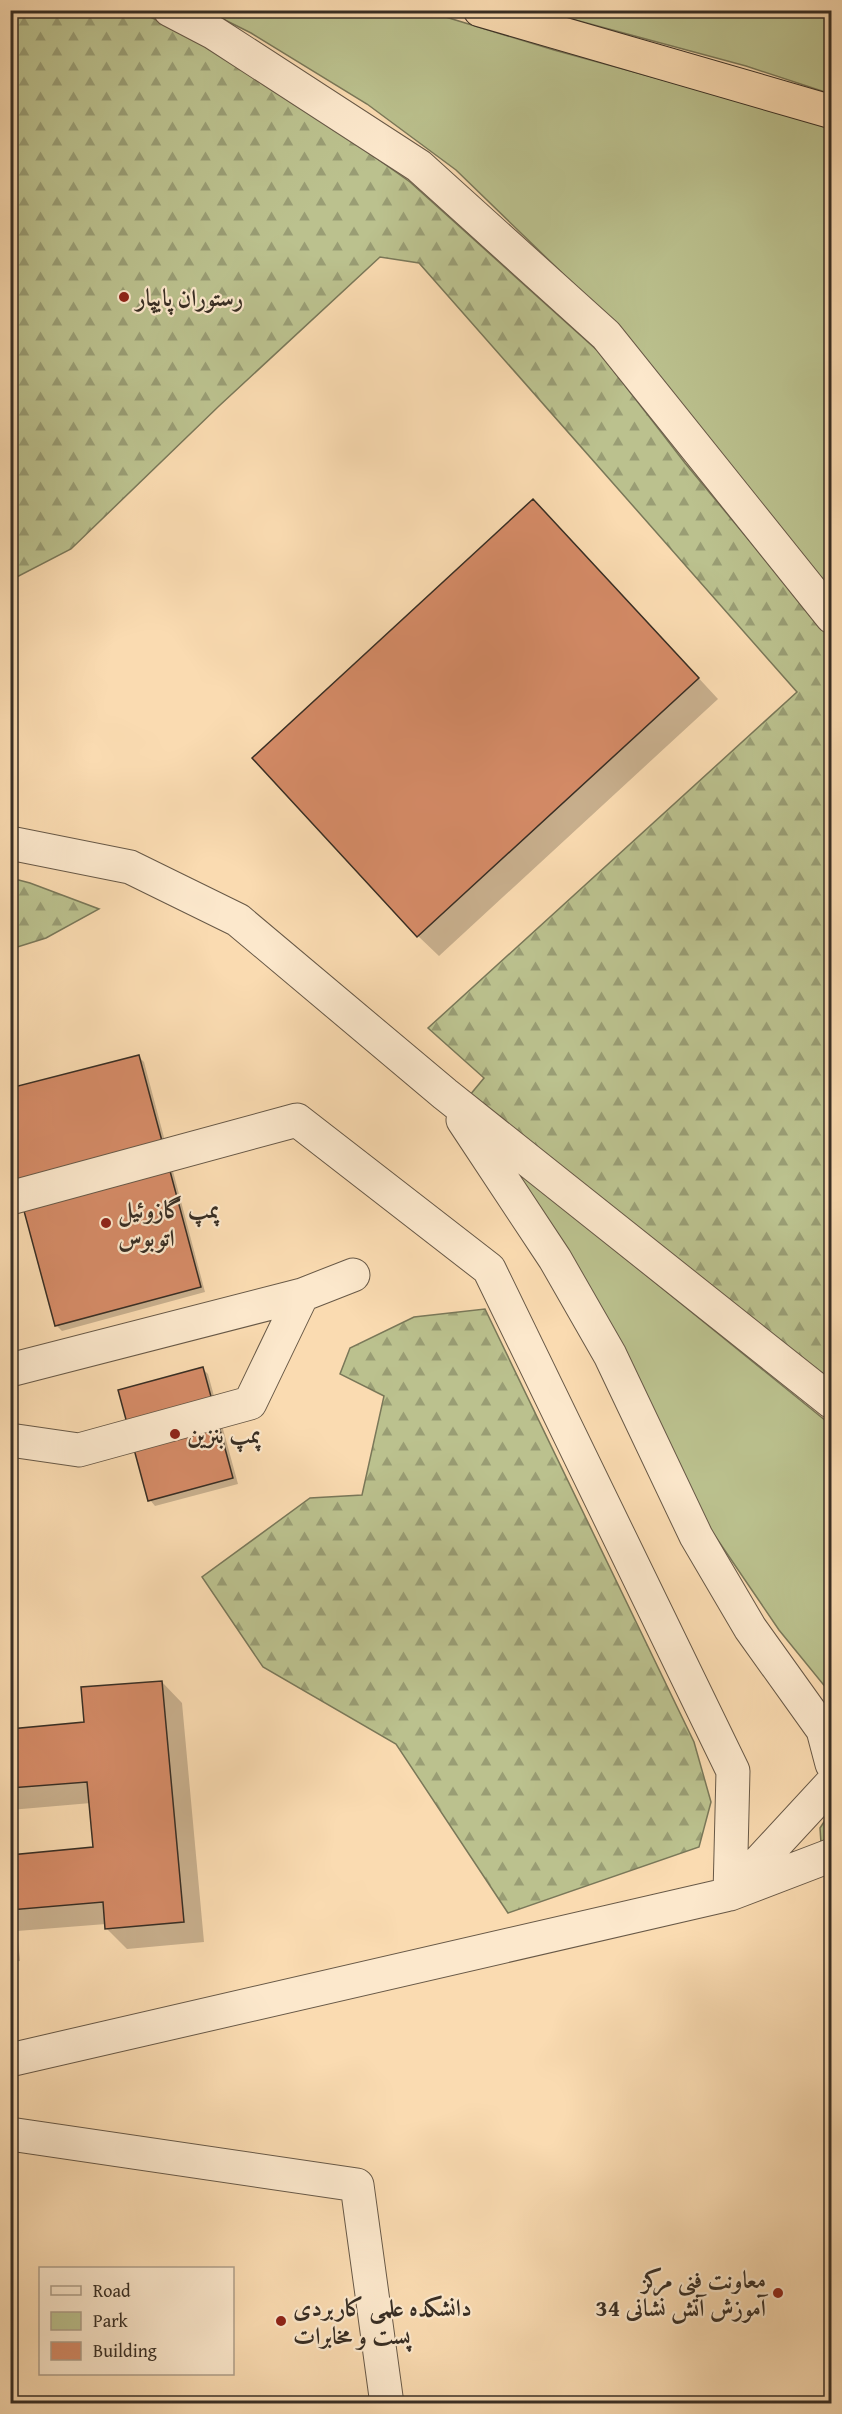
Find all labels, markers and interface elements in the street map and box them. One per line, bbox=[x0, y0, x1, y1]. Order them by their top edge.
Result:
place label: رستوران پایپار bbox=[133, 280, 244, 316]
marker: رستوران پایپار bbox=[117, 290, 131, 304]
place label: پمپ گازوئیل اتوبوس bbox=[118, 1192, 220, 1255]
marker: پمپ گازوئیل اتوبوس bbox=[99, 1216, 113, 1230]
place label: پمپ بنزین bbox=[187, 1417, 262, 1453]
marker: پمپ بنزین bbox=[168, 1427, 182, 1441]
place label: معاونت فنی مرکز آموزش آتش نشانی 34 bbox=[595, 2262, 769, 2325]
legend bbox=[39, 2267, 234, 2375]
text: Road bbox=[93, 2277, 131, 2304]
marker: معاونت فنی مرکز آموزش آتش نشانی 34 bbox=[771, 2286, 785, 2300]
place label: دانشکده علمی کاربردی پست و مخابرات bbox=[293, 2290, 472, 2353]
text: Park bbox=[93, 2307, 129, 2334]
marker: دانشکده علمی کاربردی پست و مخابرات bbox=[274, 2314, 288, 2328]
text: Building bbox=[93, 2337, 157, 2364]

